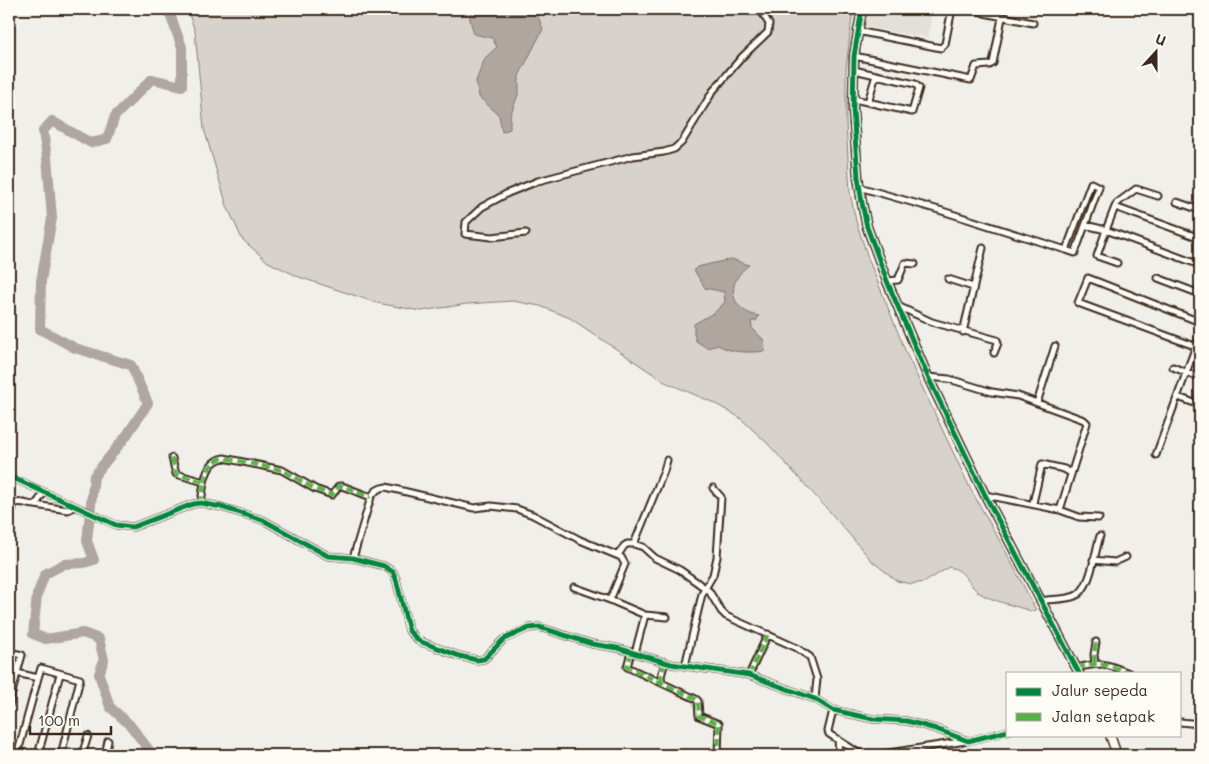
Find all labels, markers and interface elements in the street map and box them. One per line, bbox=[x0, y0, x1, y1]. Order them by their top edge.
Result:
north arrow bbox=[1132, 28, 1182, 78]
text: U bbox=[1153, 29, 1169, 50]
legend bbox=[1006, 672, 1182, 736]
text: Jalur sepeda bbox=[1052, 680, 1148, 700]
scale bar bbox=[30, 704, 111, 736]
text: Jalan setapak bbox=[1052, 706, 1155, 726]
text: 100 m bbox=[38, 710, 80, 730]

